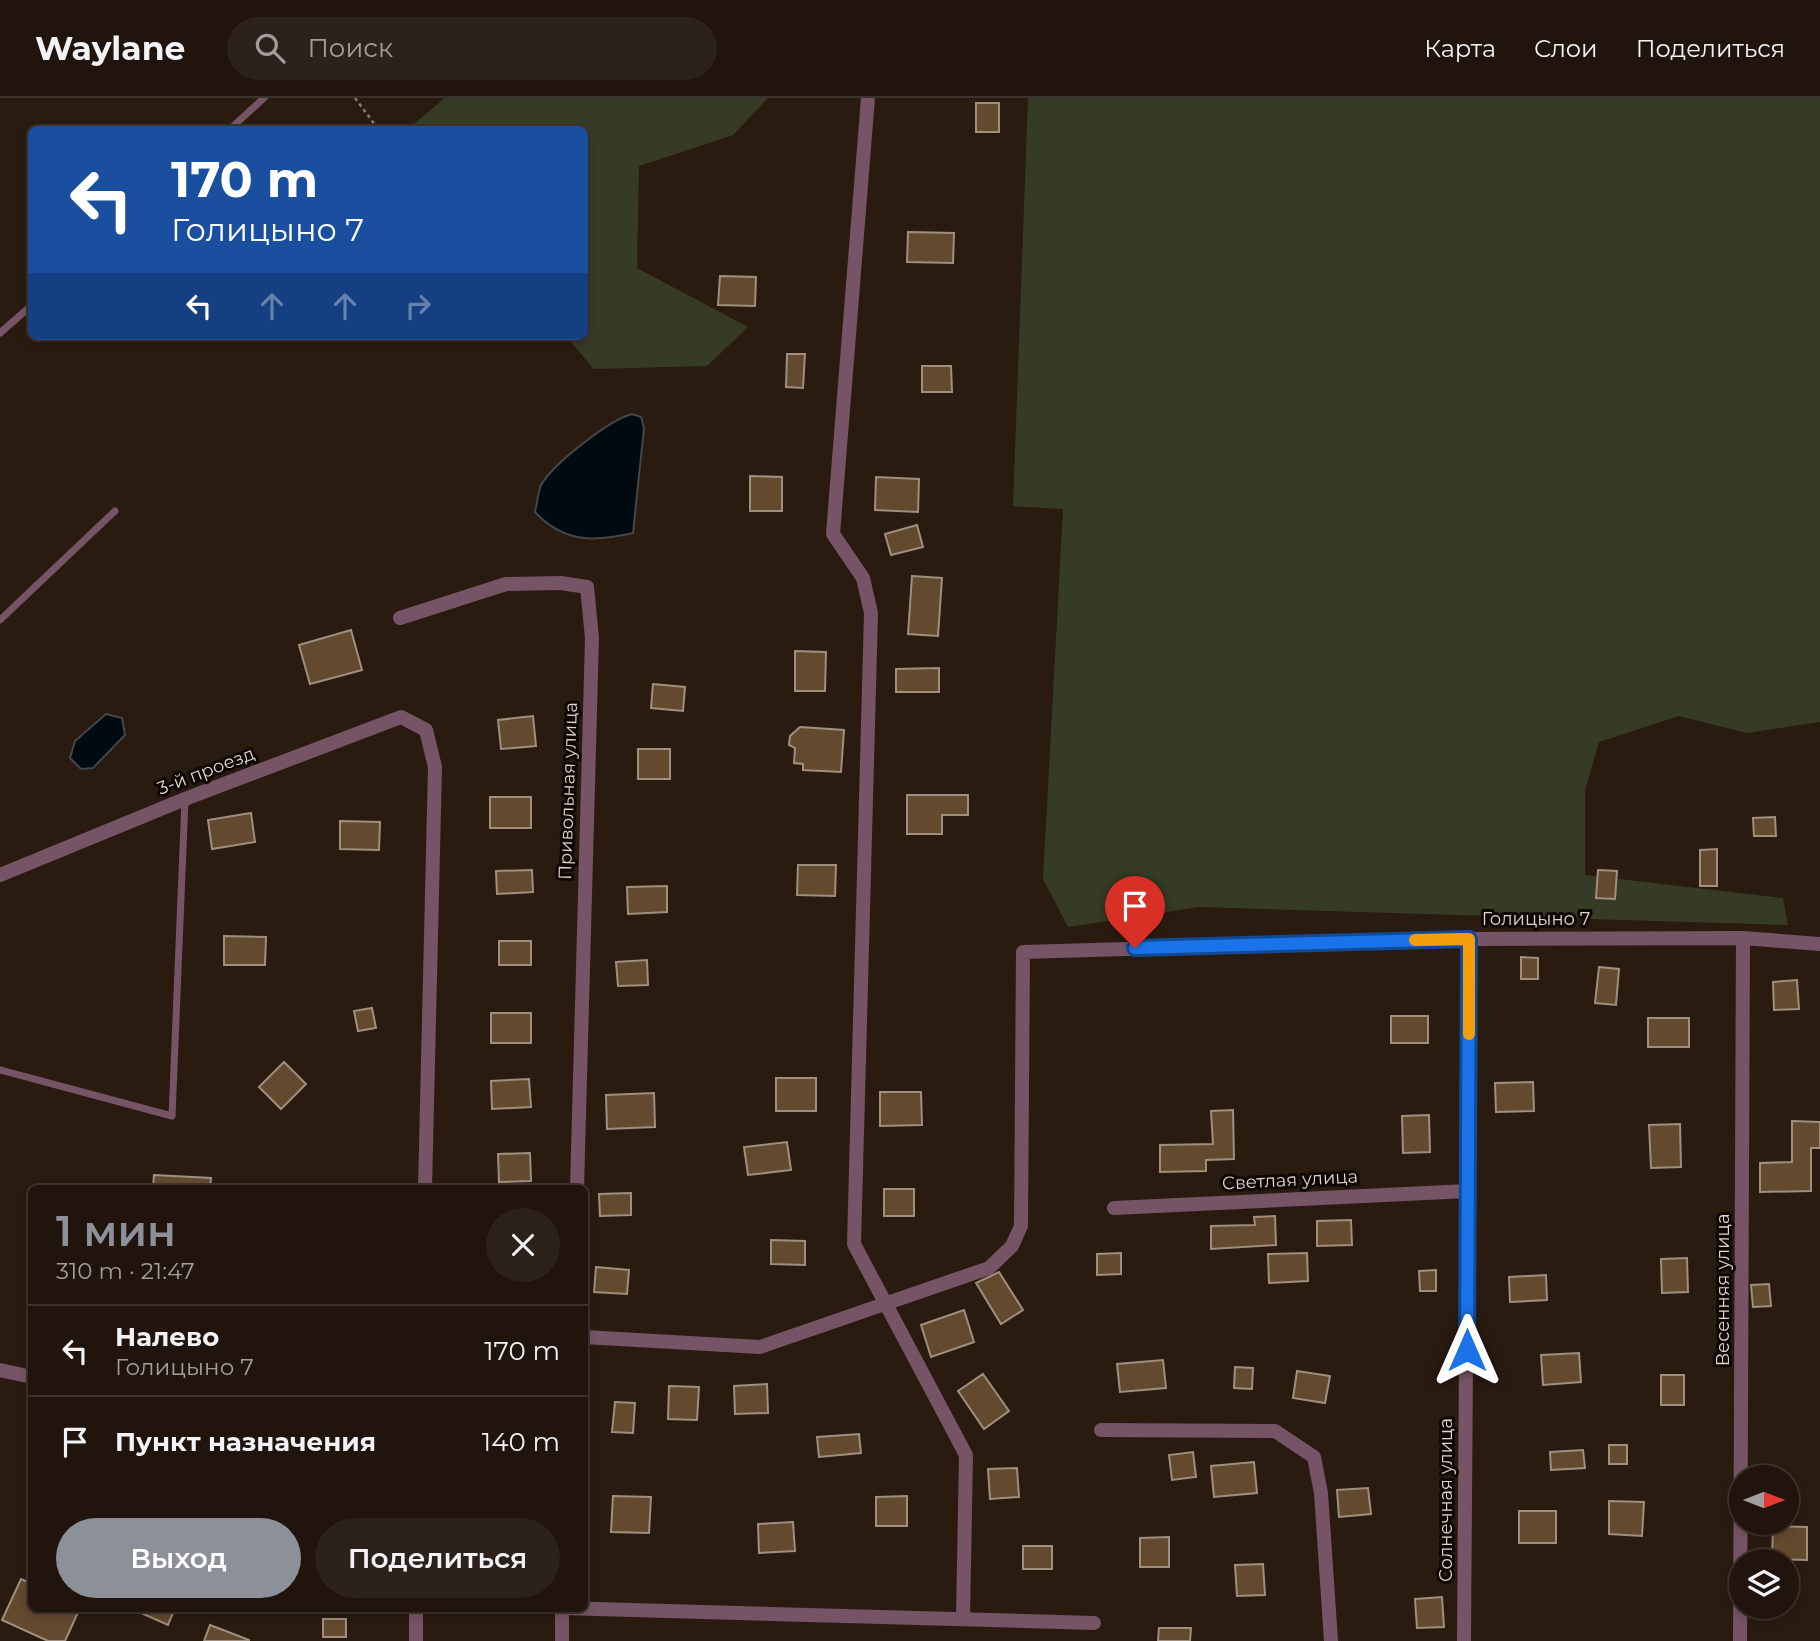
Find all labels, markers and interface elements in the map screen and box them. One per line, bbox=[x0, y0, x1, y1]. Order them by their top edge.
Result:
search box bbox=[227, 17, 717, 80]
text: Waylane bbox=[35, 28, 185, 68]
icon: search bbox=[251, 29, 289, 67]
text: Поиск bbox=[307, 32, 393, 64]
text: Карта bbox=[1424, 34, 1496, 63]
text: Слои bbox=[1534, 34, 1598, 63]
text: Поделиться bbox=[1636, 34, 1785, 63]
text: 170 m bbox=[171, 150, 318, 209]
icon: left bbox=[56, 154, 147, 245]
text: Голицыно 7 bbox=[171, 210, 364, 249]
icon: left bbox=[180, 287, 218, 325]
icon: ahead bbox=[253, 287, 291, 325]
icon: ahead bbox=[326, 287, 364, 325]
icon: right bbox=[399, 287, 437, 325]
street label: Привольная улица bbox=[554, 702, 582, 880]
street label: 3-й проезд bbox=[154, 742, 258, 800]
pin bbox=[1105, 876, 1165, 948]
icon: arrive bbox=[1116, 887, 1154, 925]
street label: Голицыно 7 bbox=[1482, 908, 1590, 930]
street label: Светлая улица bbox=[1221, 1165, 1359, 1195]
text: 1 мин bbox=[56, 1205, 176, 1257]
button: close bbox=[486, 1208, 560, 1282]
street label: Весенняя улица bbox=[1712, 1214, 1734, 1366]
text: 310 m · 21:47 bbox=[56, 1257, 195, 1285]
position arrow bbox=[1430, 1313, 1504, 1387]
text: Налево bbox=[115, 1321, 219, 1353]
icon: left bbox=[56, 1332, 94, 1370]
text: 170 m bbox=[484, 1335, 560, 1367]
text: Голицыно 7 bbox=[115, 1353, 254, 1381]
street label: Солнечная улица bbox=[1435, 1418, 1457, 1582]
icon: arrive bbox=[56, 1423, 94, 1461]
text: Пункт назначения bbox=[115, 1426, 376, 1458]
text: 140 m bbox=[482, 1426, 560, 1458]
north arrow bbox=[1729, 1465, 1799, 1535]
map controls bbox=[1729, 1465, 1799, 1619]
button: Выход bbox=[56, 1518, 301, 1598]
button: Поделиться bbox=[315, 1518, 560, 1598]
button: layers bbox=[1729, 1549, 1799, 1619]

